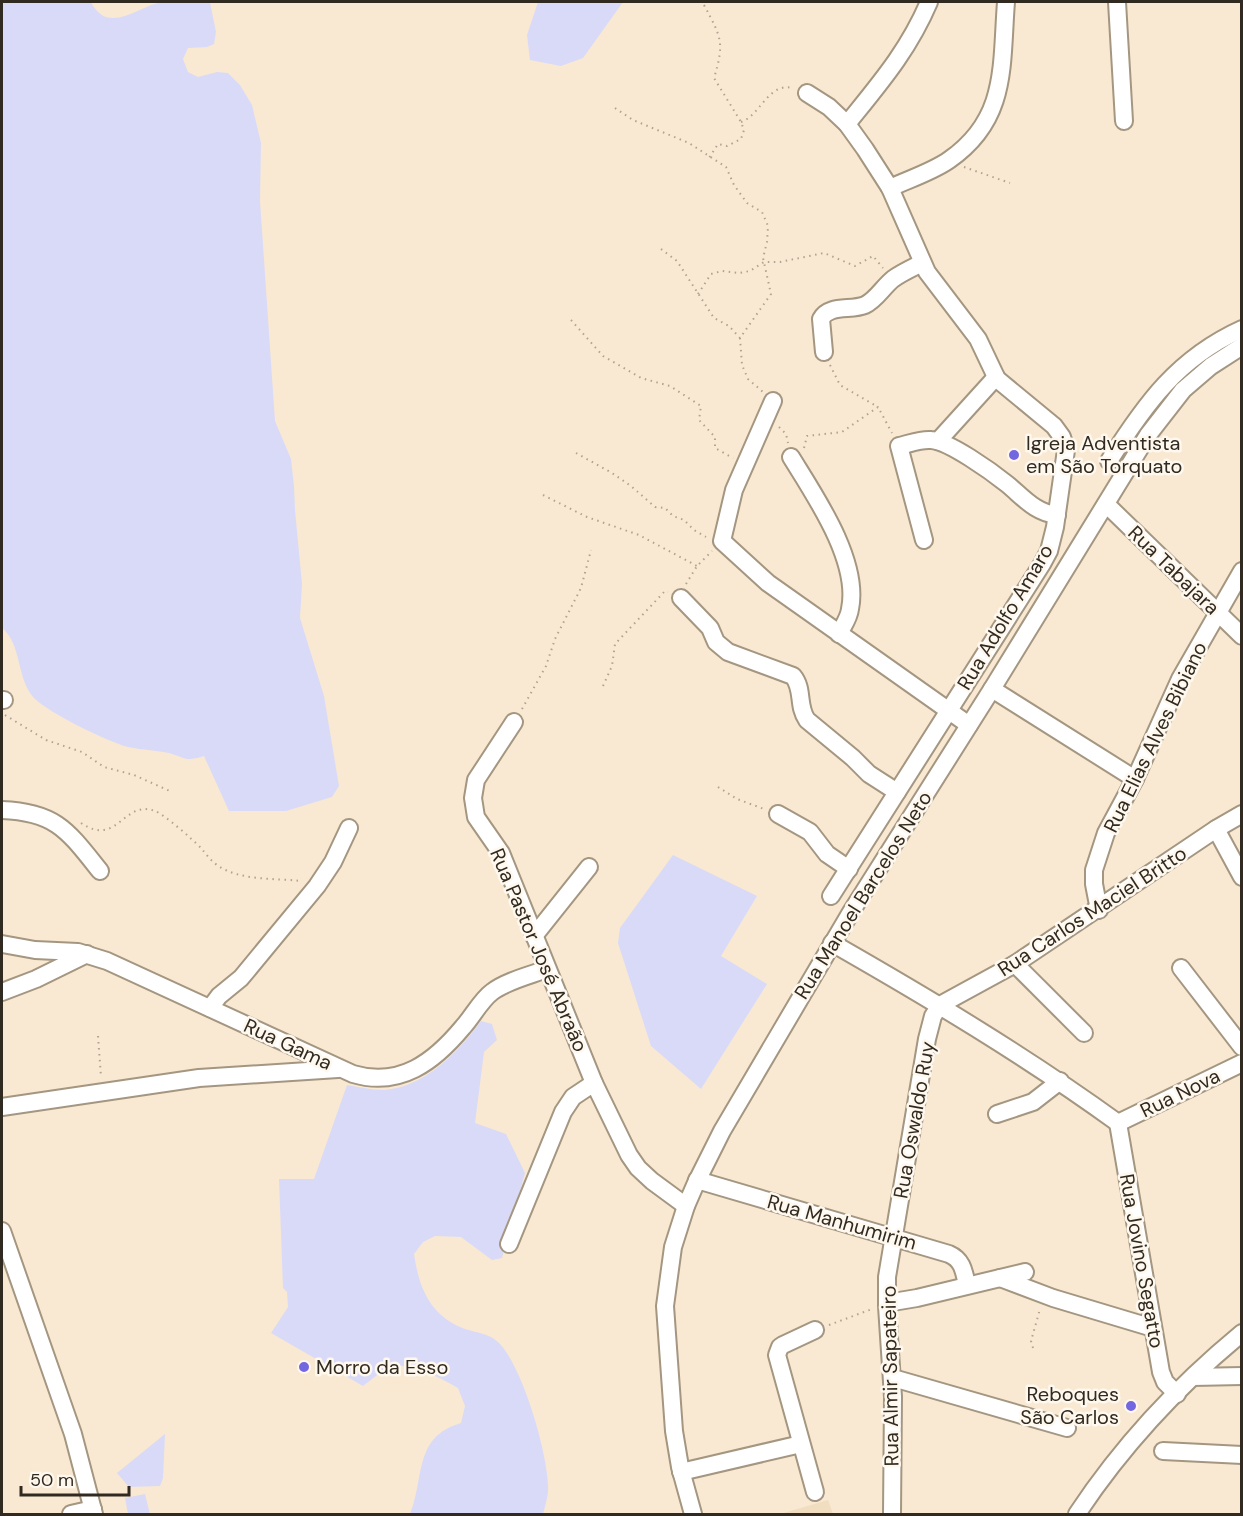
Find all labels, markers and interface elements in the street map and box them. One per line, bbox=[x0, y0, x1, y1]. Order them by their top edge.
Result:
place label: Igreja Adventista em São Torquato bbox=[1026, 430, 1182, 479]
marker: Igreja Adventista em São Torquato bbox=[1007, 448, 1021, 462]
street label: Rua Tabajara bbox=[1123, 520, 1225, 620]
street label: Rua Adolfo Amaro bbox=[951, 539, 1059, 695]
street label: Rua Elias Alves Bibiano bbox=[1097, 637, 1213, 837]
street label: Rua Manoel Barcelos Neto bbox=[788, 786, 938, 1004]
street label: Rua Carlos Maciel Britto bbox=[992, 840, 1192, 982]
street label: Rua Pastor José Abraão bbox=[484, 844, 594, 1056]
street label: Rua Gama bbox=[240, 1012, 336, 1076]
street label: Rua Oswaldo Ruy bbox=[887, 1039, 941, 1201]
street label: Rua Nova bbox=[1136, 1063, 1224, 1123]
street label: Rua Jovino Segatto bbox=[1114, 1172, 1170, 1350]
street label: Rua Manhumirim bbox=[764, 1188, 920, 1256]
street label: Rua Almir Sapateiro bbox=[875, 1285, 905, 1467]
place label: Morro da Esso bbox=[316, 1354, 448, 1380]
marker: Morro da Esso bbox=[297, 1360, 311, 1374]
place label: Reboques São Carlos bbox=[1020, 1381, 1119, 1430]
marker: Reboques São Carlos bbox=[1124, 1399, 1138, 1413]
scale bar bbox=[21, 1459, 129, 1497]
text: 50 m bbox=[30, 1468, 74, 1492]

